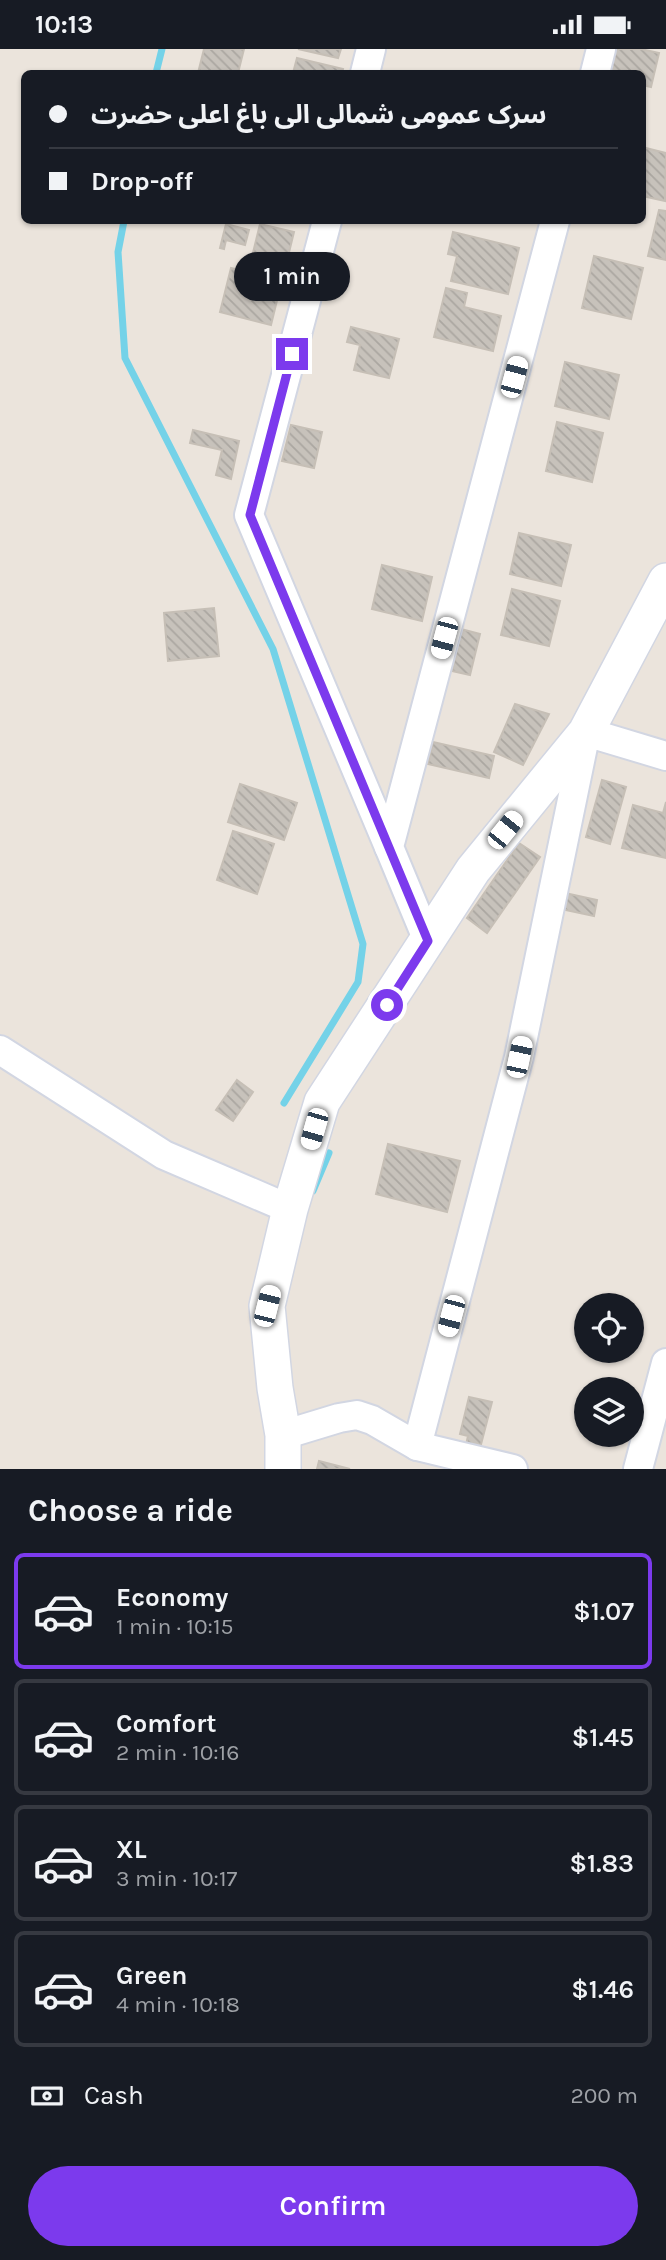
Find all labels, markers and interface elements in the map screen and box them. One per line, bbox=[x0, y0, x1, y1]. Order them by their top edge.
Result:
text: 10:13 bbox=[35, 9, 93, 40]
text: سرک عمومی شمالی الی باغ اعلی حضرت bbox=[91, 99, 547, 130]
text: Drop-off bbox=[91, 166, 193, 197]
callout: 1 min bbox=[234, 253, 350, 301]
text: 1 min bbox=[263, 263, 321, 290]
route end bbox=[276, 338, 308, 370]
car bbox=[499, 354, 530, 400]
car bbox=[429, 615, 460, 661]
car bbox=[484, 807, 527, 853]
route start bbox=[371, 989, 403, 1021]
car bbox=[505, 1034, 534, 1080]
car bbox=[299, 1106, 330, 1152]
car bbox=[252, 1283, 283, 1329]
car bbox=[436, 1293, 467, 1339]
map controls bbox=[574, 1293, 644, 1447]
button: locate bbox=[574, 1293, 644, 1363]
button: layers bbox=[574, 1377, 644, 1447]
text: Choose a ride bbox=[28, 1492, 233, 1529]
icon: car bbox=[32, 1580, 95, 1643]
text: Economy bbox=[116, 1582, 228, 1613]
text: $1.07 bbox=[573, 1596, 634, 1627]
text: 1 min · 10:15 bbox=[116, 1613, 233, 1640]
icon: car bbox=[32, 1706, 95, 1769]
text: Comfort bbox=[116, 1708, 217, 1739]
text: $1.45 bbox=[572, 1722, 634, 1753]
text: 2 min · 10:16 bbox=[116, 1739, 239, 1766]
icon: car bbox=[32, 1832, 95, 1895]
text: XL bbox=[116, 1834, 147, 1865]
text: $1.83 bbox=[570, 1848, 634, 1879]
text: 3 min · 10:17 bbox=[116, 1865, 237, 1892]
icon: car bbox=[32, 1958, 95, 2021]
text: Green bbox=[116, 1960, 188, 1991]
text: $1.46 bbox=[571, 1974, 634, 2005]
text: 4 min · 10:18 bbox=[116, 1991, 240, 2018]
icon: cash bbox=[28, 2077, 66, 2115]
text: Cash bbox=[84, 2080, 144, 2111]
text: 200 m bbox=[570, 2082, 638, 2109]
button: Confirm bbox=[28, 2166, 638, 2246]

